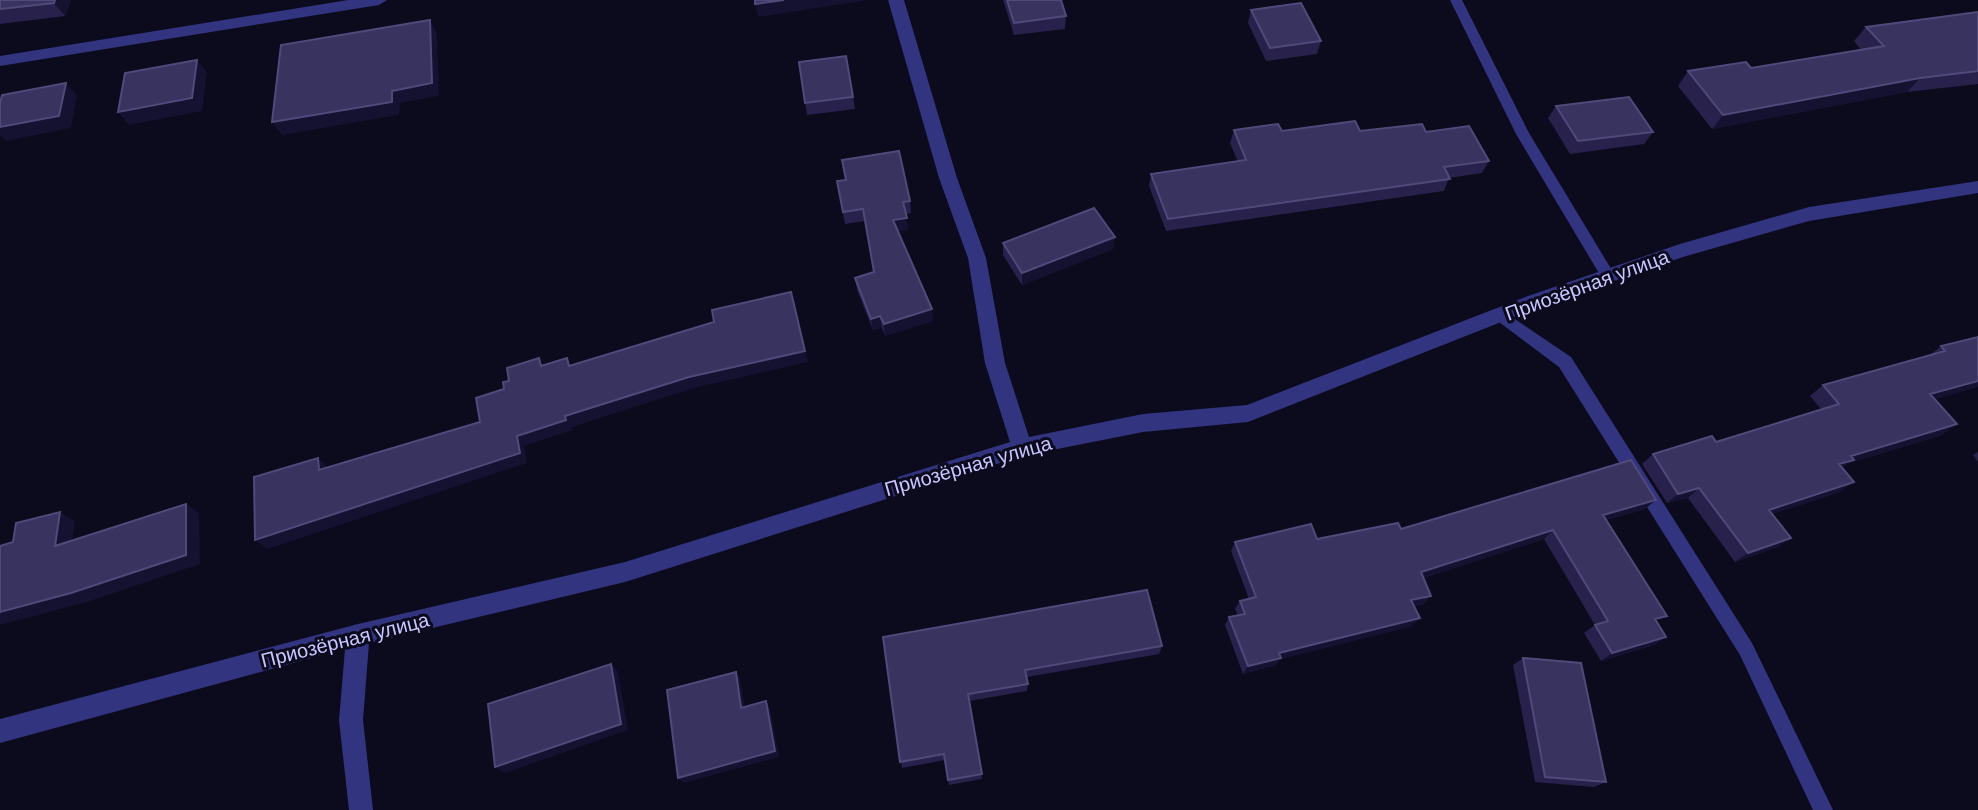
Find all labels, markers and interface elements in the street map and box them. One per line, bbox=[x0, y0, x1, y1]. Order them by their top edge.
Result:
street label: Приозёрная улица bbox=[1502, 245, 1673, 325]
street label: Приозёрная улица bbox=[882, 431, 1055, 500]
street label: Приозёрная улица bbox=[259, 608, 432, 672]

